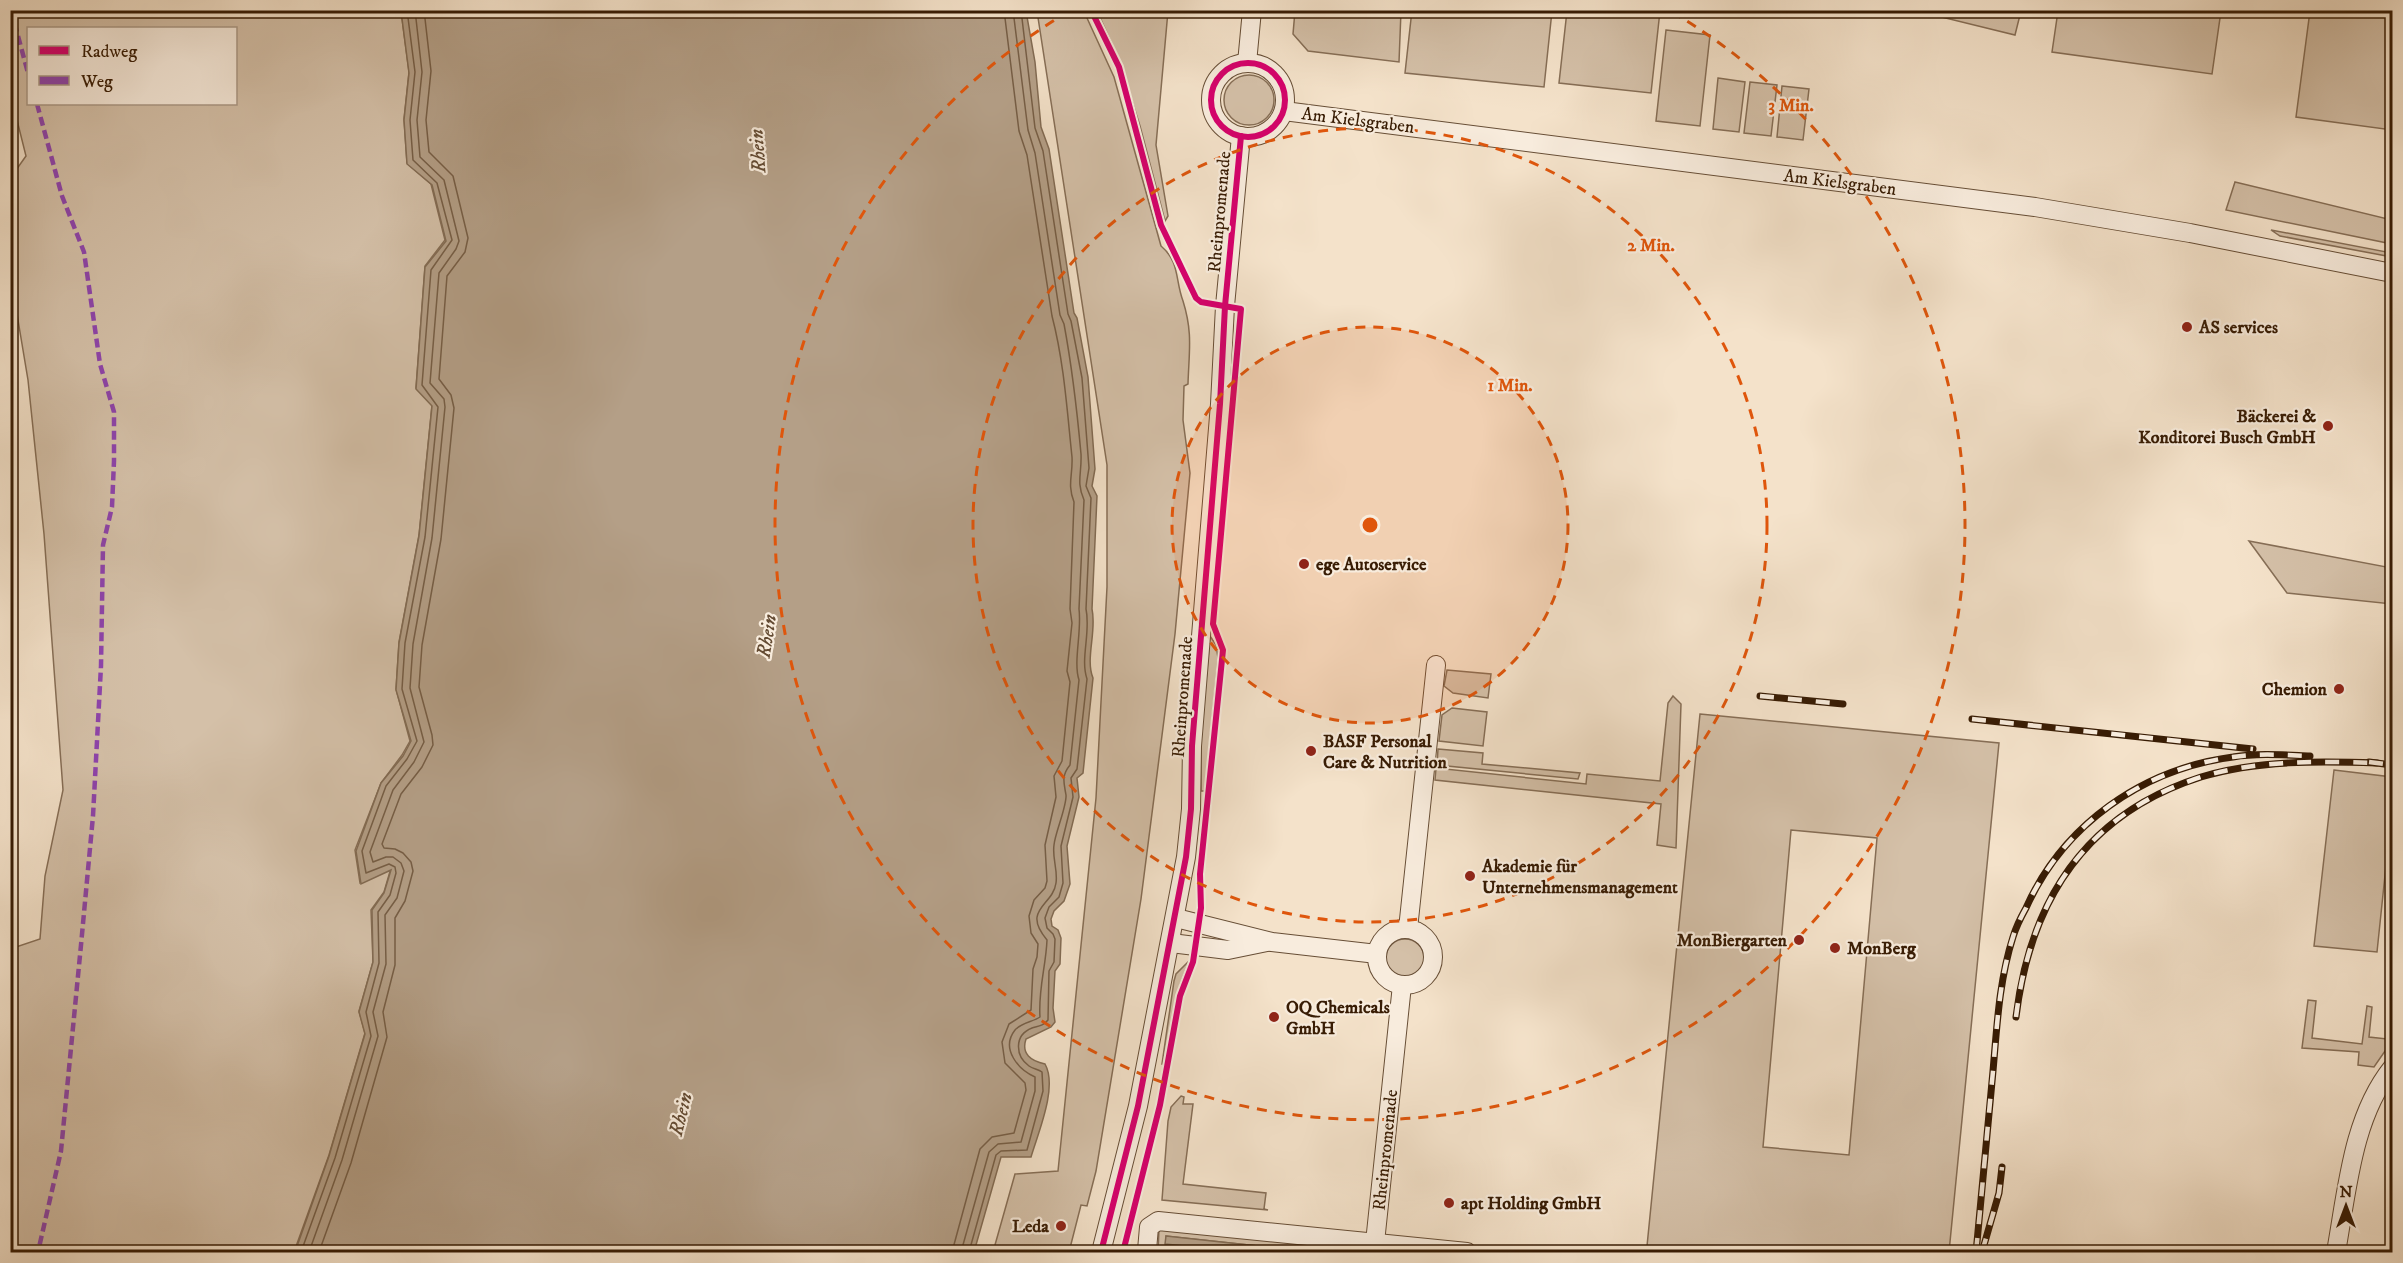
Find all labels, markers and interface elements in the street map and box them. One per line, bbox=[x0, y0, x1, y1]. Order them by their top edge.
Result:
legend bbox=[27, 27, 237, 105]
text: Radweg bbox=[81, 41, 137, 63]
text: Weg bbox=[80, 71, 113, 93]
text: 3 Min. bbox=[1768, 95, 1814, 117]
street label: Am Kielsgraben bbox=[1300, 103, 1416, 139]
water label: Rhein bbox=[744, 128, 773, 175]
street label: Rheinpromenade bbox=[1204, 151, 1236, 274]
street label: Am Kielsgraben bbox=[1782, 165, 1898, 201]
text: 2 Min. bbox=[1627, 235, 1675, 257]
place label: AS services bbox=[2198, 317, 2278, 339]
marker: AS services bbox=[2180, 320, 2194, 334]
text: 1 Min. bbox=[1487, 375, 1533, 397]
place label: Bäckerei & Konditorei Busch GmbH bbox=[2138, 406, 2316, 449]
marker: Bäckerei & Konditorei Busch GmbH bbox=[2321, 419, 2335, 433]
centre of rings bbox=[1360, 515, 1380, 535]
place label: ege Autoservice bbox=[1316, 554, 1427, 576]
marker: ege Autoservice bbox=[1297, 557, 1311, 571]
water label: Rhein bbox=[752, 613, 783, 661]
street label: Rheinpromenade bbox=[1168, 636, 1198, 759]
place label: Chemion bbox=[2262, 679, 2328, 701]
marker: Chemion bbox=[2332, 682, 2346, 696]
place label: BASF Personal Care & Nutrition bbox=[1323, 731, 1448, 774]
marker: BASF Personal Care & Nutrition bbox=[1304, 744, 1318, 758]
place label: Akademie für Unternehmensmanagement bbox=[1481, 856, 1678, 899]
marker: Akademie für Unternehmensmanagement bbox=[1463, 869, 1477, 883]
place label: MonBiergarten bbox=[1677, 930, 1788, 952]
marker: MonBiergarten bbox=[1792, 933, 1806, 947]
place label: MonBerg bbox=[1847, 938, 1917, 960]
marker: MonBerg bbox=[1828, 941, 1842, 955]
place label: OQ Chemicals GmbH bbox=[1286, 997, 1390, 1040]
marker: OQ Chemicals GmbH bbox=[1267, 1010, 1281, 1024]
street label: Rheinpromenade bbox=[1369, 1088, 1403, 1212]
water label: Rhein bbox=[664, 1090, 699, 1140]
north arrow bbox=[2316, 1176, 2376, 1236]
text: N bbox=[2339, 1182, 2353, 1202]
place label: apt Holding GmbH bbox=[1461, 1193, 1601, 1215]
marker: apt Holding GmbH bbox=[1442, 1196, 1456, 1210]
place label: Leda bbox=[1012, 1216, 1049, 1238]
marker: Leda bbox=[1054, 1219, 1068, 1233]

